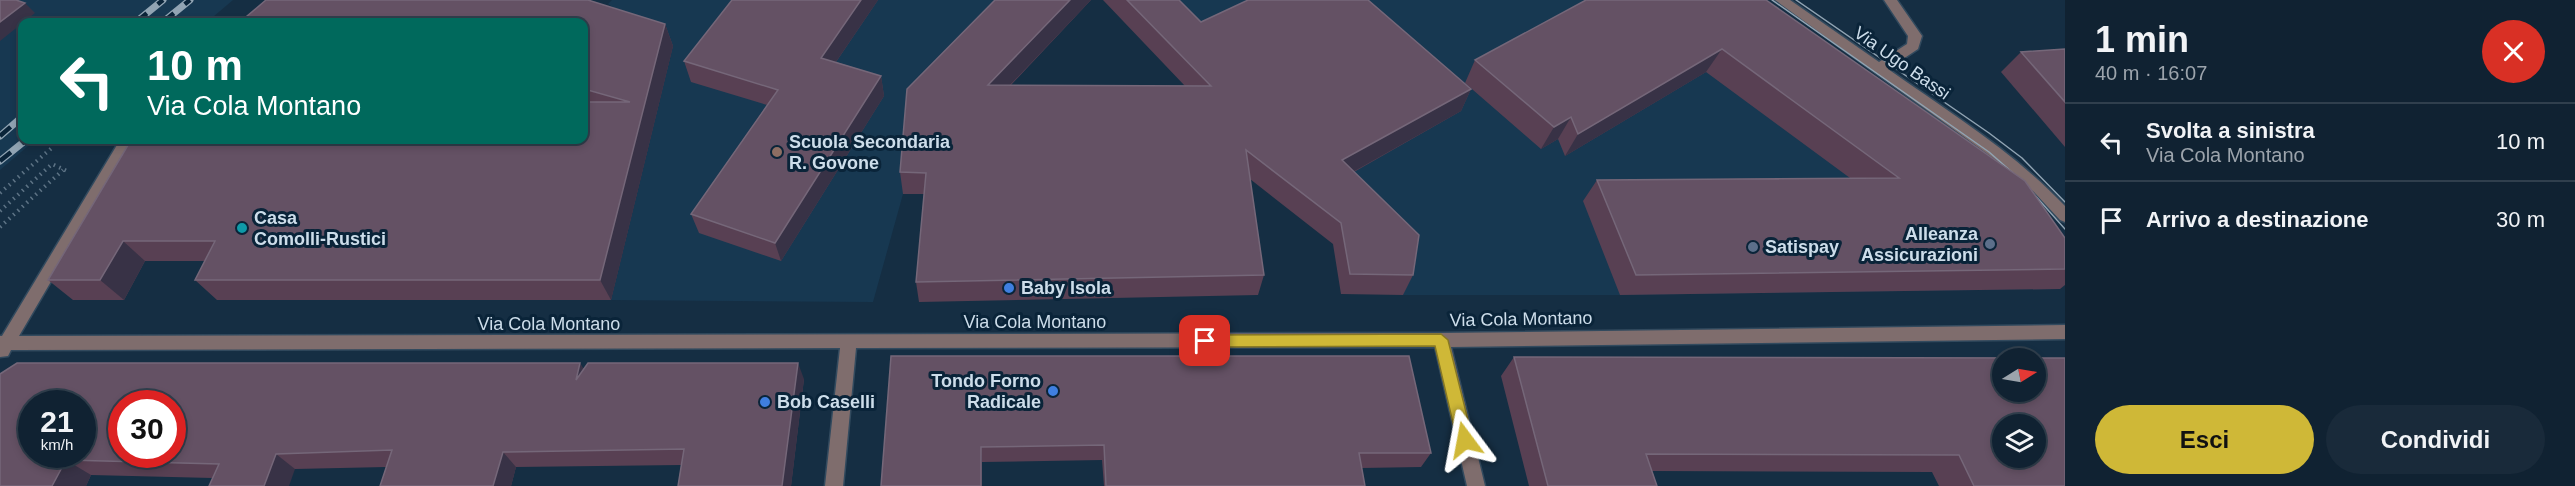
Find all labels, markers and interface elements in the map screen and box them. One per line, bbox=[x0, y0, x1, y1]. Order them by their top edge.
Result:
text: 1 min bbox=[2095, 19, 2189, 60]
button: close bbox=[2482, 20, 2545, 83]
street label: Via Ugo Bassi bbox=[1850, 22, 1954, 104]
icon: left bbox=[48, 42, 126, 120]
text: 10 m bbox=[147, 42, 243, 89]
text: 40 m · 16:07 bbox=[2095, 62, 2207, 84]
text: Via Cola Montano bbox=[147, 91, 361, 121]
text: Svolta a sinistra bbox=[2146, 118, 2315, 143]
icon: left bbox=[2095, 126, 2128, 159]
text: 10 m bbox=[2496, 129, 2545, 154]
place label: Scuola Secondaria R. Govone bbox=[789, 132, 951, 173]
text: Via Cola Montano bbox=[2146, 144, 2305, 166]
marker: Scuola Secondaria R. Govone bbox=[770, 145, 784, 159]
icon: arrive bbox=[2095, 204, 2128, 237]
text: Arrivo a destinazione bbox=[2146, 207, 2369, 232]
text: 30 m bbox=[2496, 207, 2545, 232]
place label: Casa Comolli-Rustici bbox=[254, 208, 386, 249]
marker: Casa Comolli-Rustici bbox=[235, 221, 249, 235]
place label: Alleanza Assicurazioni bbox=[1861, 224, 1979, 265]
place label: Satispay bbox=[1765, 237, 1839, 257]
marker: Alleanza Assicurazioni bbox=[1983, 237, 1997, 251]
marker: Satispay bbox=[1746, 240, 1760, 254]
place label: Baby Isola bbox=[1021, 278, 1112, 298]
marker: Baby Isola bbox=[1002, 281, 1016, 295]
street label: Via Cola Montano bbox=[1449, 308, 1593, 330]
street label: Via Cola Montano bbox=[964, 312, 1106, 332]
street label: Via Cola Montano bbox=[478, 314, 620, 334]
pin bbox=[1179, 315, 1230, 366]
icon: arrive bbox=[1188, 324, 1221, 357]
north arrow bbox=[1992, 348, 2046, 402]
map controls bbox=[1992, 348, 2046, 468]
place label: Tondo Forno Radicale bbox=[931, 371, 1041, 412]
marker: Tondo Forno Radicale bbox=[1046, 384, 1060, 398]
speed limit sign: 30 bbox=[108, 390, 186, 468]
place label: Bob Caselli bbox=[777, 392, 875, 412]
marker: Bob Caselli bbox=[758, 395, 772, 409]
text: 21 bbox=[40, 405, 74, 438]
button: Esci bbox=[2095, 405, 2314, 474]
button: Condividi bbox=[2326, 405, 2545, 474]
position arrow bbox=[1433, 408, 1497, 472]
button: layers bbox=[1992, 414, 2046, 468]
text: km/h bbox=[41, 436, 73, 453]

